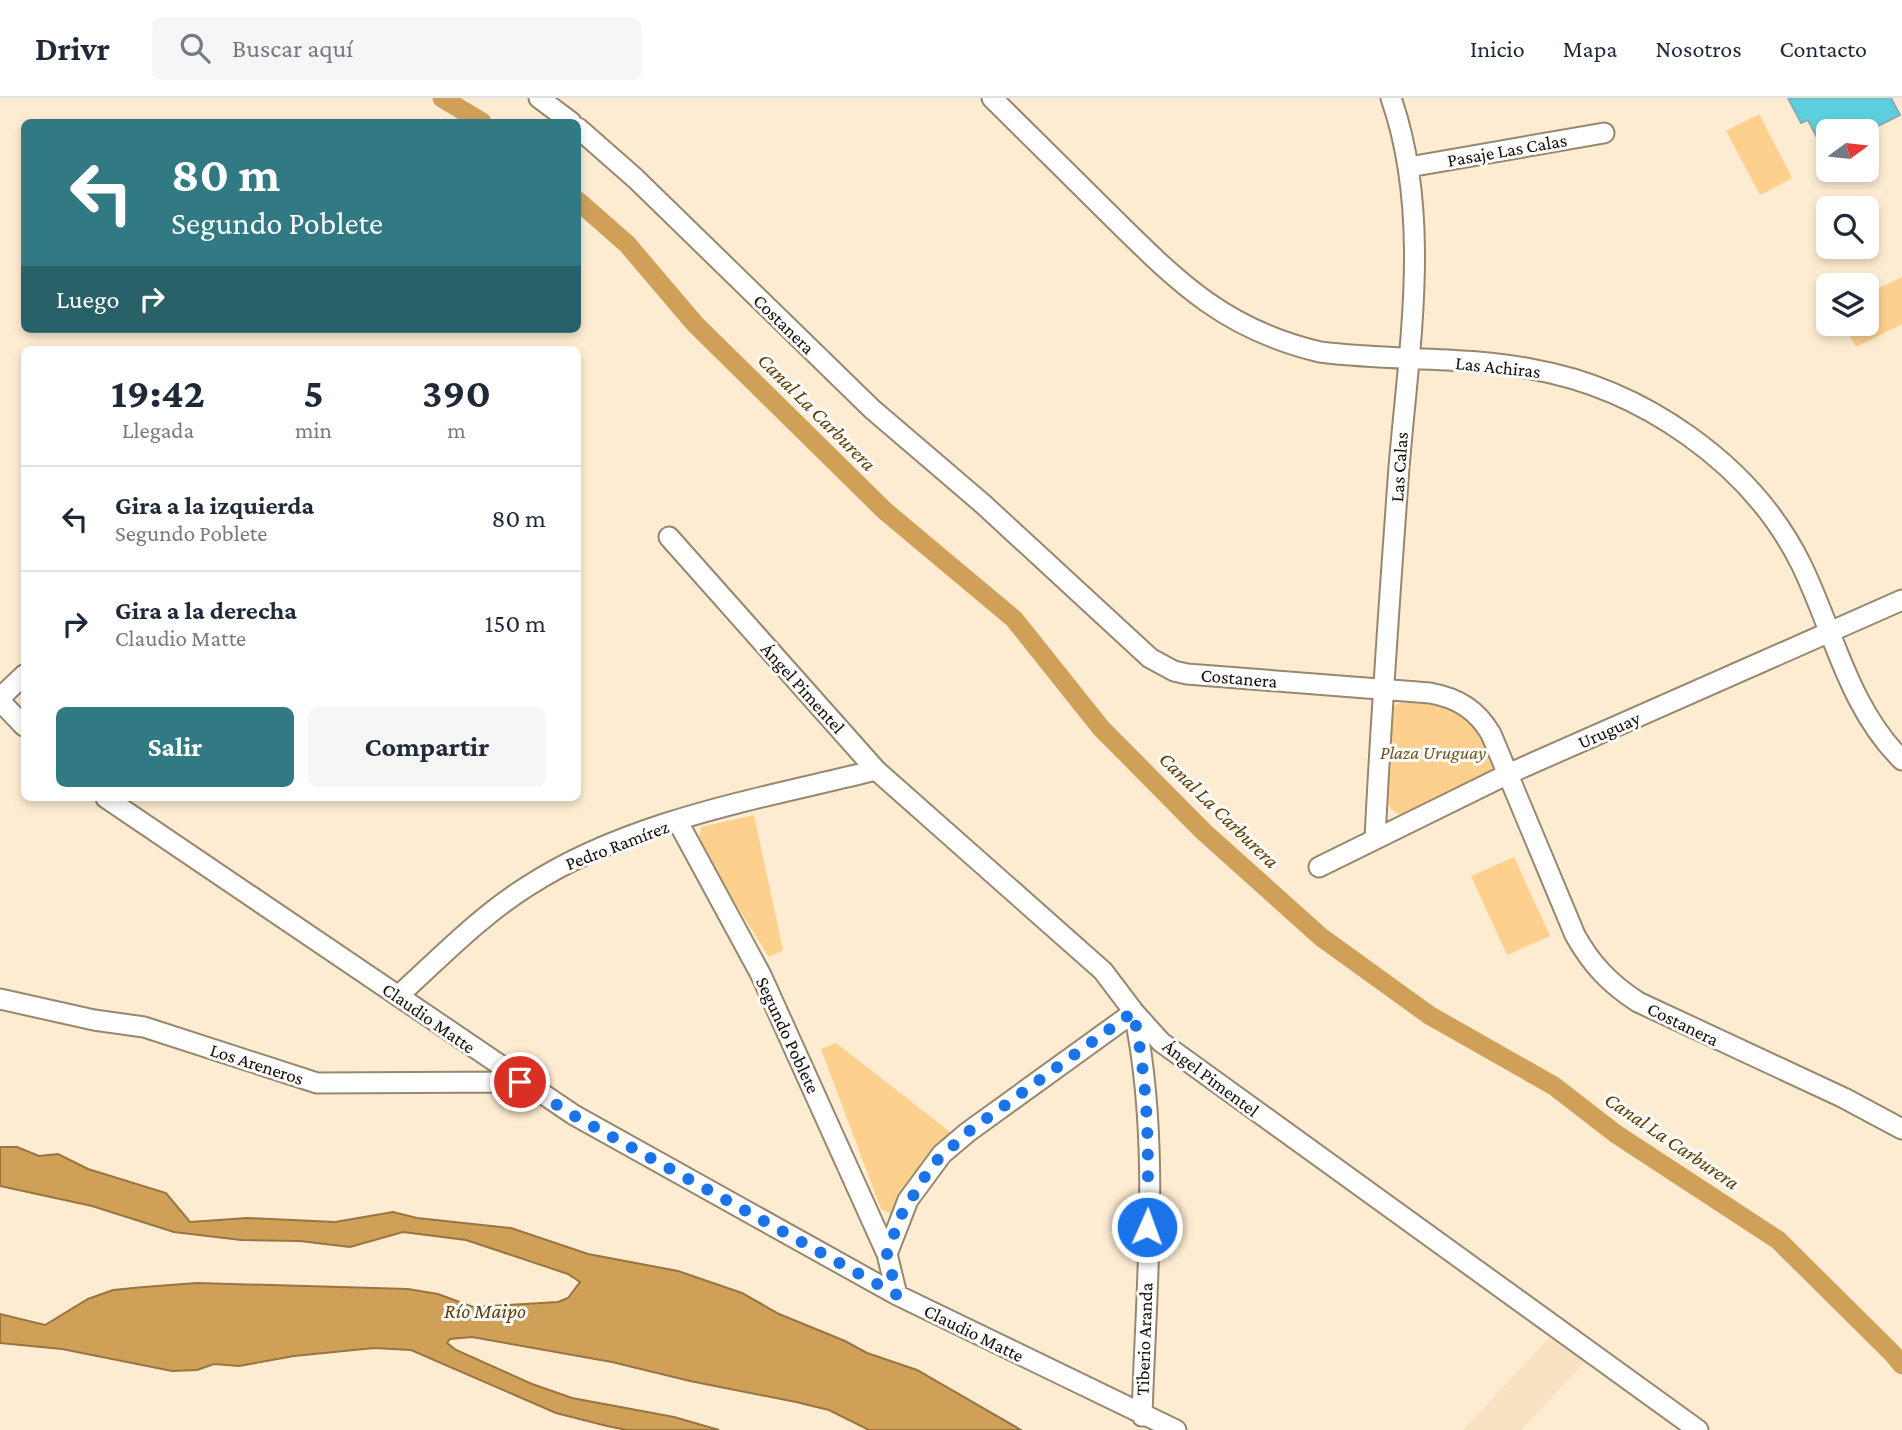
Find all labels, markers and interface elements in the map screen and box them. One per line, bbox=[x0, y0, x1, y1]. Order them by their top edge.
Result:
search box bbox=[152, 17, 642, 80]
icon: search bbox=[176, 29, 214, 67]
text: Drivr bbox=[35, 30, 110, 67]
text: Buscar aquí bbox=[232, 34, 353, 63]
text: Inicio bbox=[1470, 35, 1525, 62]
text: Mapa bbox=[1563, 35, 1617, 62]
text: Nosotros bbox=[1655, 35, 1742, 62]
text: Contacto bbox=[1780, 35, 1867, 62]
north arrow bbox=[1816, 119, 1880, 182]
map controls bbox=[1816, 119, 1879, 336]
street label: Pasaje Las Calas bbox=[1445, 129, 1569, 172]
icon: left bbox=[56, 147, 147, 238]
text: 80 m bbox=[171, 147, 280, 202]
button: search bbox=[1816, 196, 1879, 259]
text: Segundo Poblete bbox=[171, 205, 383, 241]
button: layers bbox=[1816, 273, 1879, 336]
icon: right bbox=[133, 280, 171, 318]
text: Luego bbox=[56, 285, 119, 314]
street label: Costanera bbox=[749, 290, 819, 358]
water label: Canal La Carburera bbox=[753, 348, 881, 476]
street label: Las Achiras bbox=[1454, 352, 1542, 382]
text: 19:42 bbox=[111, 369, 205, 416]
text: 5 bbox=[303, 369, 324, 416]
text: 390 bbox=[422, 369, 491, 416]
text: Llegada bbox=[122, 417, 194, 443]
text: min bbox=[295, 417, 332, 443]
text: m bbox=[447, 417, 466, 443]
street label: Las Calas bbox=[1386, 431, 1412, 503]
text: Gira a la izquierda bbox=[115, 491, 314, 520]
icon: left bbox=[56, 500, 94, 538]
text: 80 m bbox=[492, 504, 546, 533]
text: Segundo Poblete bbox=[115, 520, 267, 546]
text: Gira a la derecha bbox=[115, 596, 297, 625]
icon: right bbox=[56, 605, 94, 643]
text: 150 m bbox=[485, 609, 546, 638]
text: Claudio Matte bbox=[115, 625, 246, 651]
street label: Ángel Pimentel bbox=[757, 638, 849, 738]
street label: Costanera bbox=[1200, 664, 1278, 692]
button: Salir bbox=[56, 707, 294, 787]
button: Compartir bbox=[308, 707, 546, 787]
street label: Uruguay bbox=[1575, 707, 1644, 753]
park label: Plaza Uruguay bbox=[1380, 742, 1486, 763]
water label: Canal La Carburera bbox=[1154, 747, 1284, 873]
street label: Pedro Ramírez bbox=[562, 816, 672, 874]
street label: Segundo Poblete bbox=[752, 974, 824, 1096]
street label: Claudio Matte bbox=[379, 978, 479, 1058]
street label: Costanera bbox=[1644, 998, 1722, 1050]
street label: Ángel Pimentel bbox=[1159, 1035, 1263, 1121]
street label: Los Areneros bbox=[208, 1039, 306, 1089]
pin bbox=[490, 1052, 550, 1112]
icon: arrive bbox=[501, 1063, 539, 1101]
water label: Canal La Carburera bbox=[1600, 1087, 1744, 1195]
position arrow bbox=[1110, 1190, 1184, 1264]
street label: Tiberio Aranda bbox=[1132, 1282, 1156, 1396]
water label: Río Maipo bbox=[444, 1299, 526, 1323]
street label: Claudio Matte bbox=[921, 1300, 1027, 1366]

